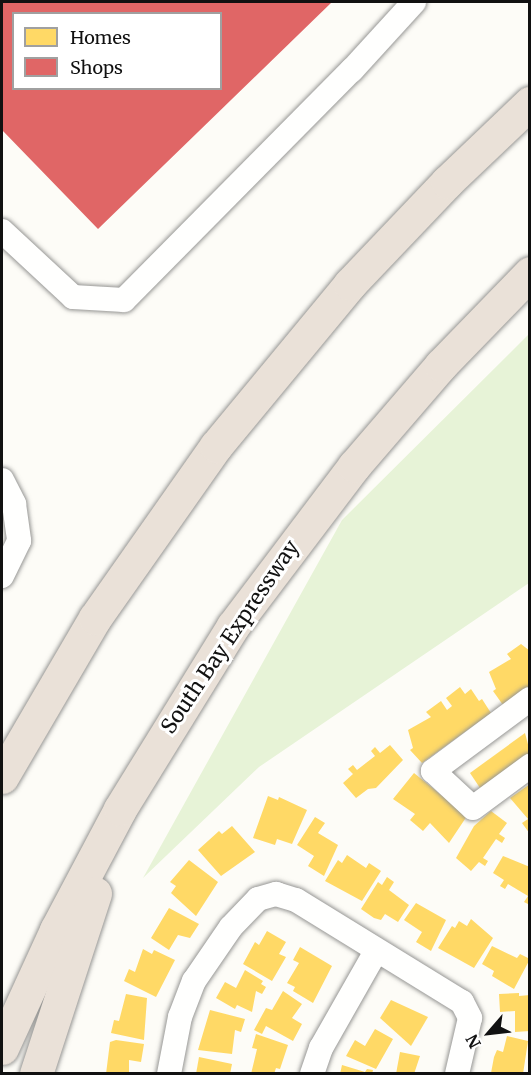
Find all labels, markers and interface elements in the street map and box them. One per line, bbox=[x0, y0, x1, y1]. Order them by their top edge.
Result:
legend bbox=[12, 12, 222, 90]
text: Homes bbox=[70, 26, 131, 49]
text: Shops bbox=[70, 56, 123, 79]
street label: South Bay Expressway bbox=[156, 535, 304, 739]
north arrow bbox=[459, 1003, 519, 1063]
text: N bbox=[461, 1031, 485, 1052]

